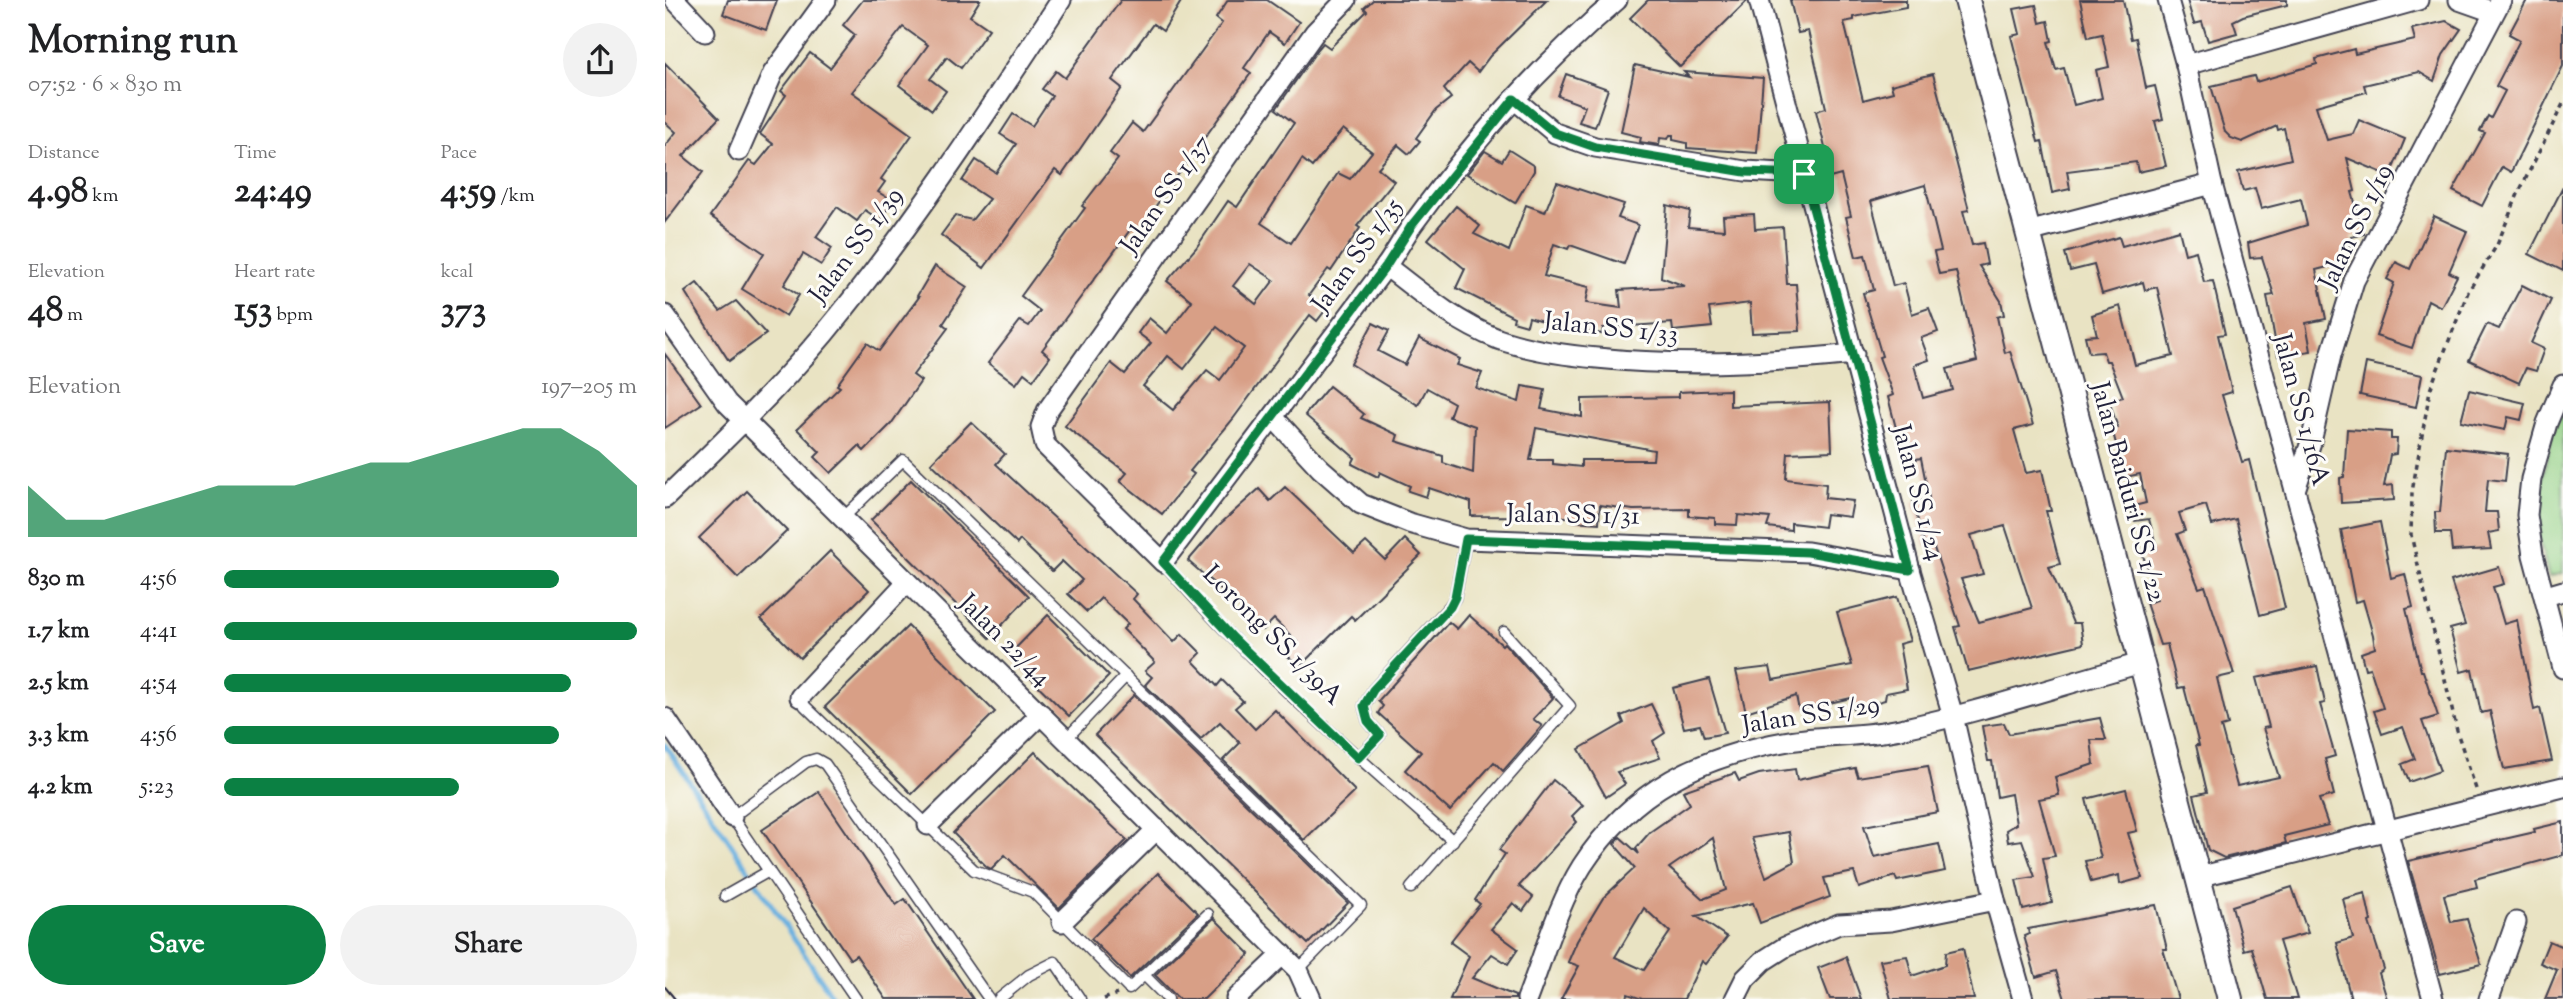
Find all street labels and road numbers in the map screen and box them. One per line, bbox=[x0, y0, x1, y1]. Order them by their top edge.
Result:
street label: Jalan SS 1/37 bbox=[1111, 128, 1222, 264]
street label: Jalan SS 1/19 bbox=[2310, 158, 2403, 298]
street label: Jalan SS 1/39 bbox=[800, 180, 913, 313]
street label: Jalan SS 1/35 bbox=[1303, 191, 1412, 322]
street label: Jalan SS 1/33 bbox=[1540, 303, 1680, 354]
street label: Jalan SS 1/16A bbox=[2261, 328, 2338, 490]
street label: Jalan Baiduri SS 1/22 bbox=[2079, 376, 2174, 606]
street label: Jalan SS 1/24 bbox=[1881, 419, 1953, 565]
street label: Jalan SS 1/31 bbox=[1504, 496, 1640, 536]
street label: Lorong SS 1/39A bbox=[1193, 557, 1351, 715]
street label: Jalan 22/44 bbox=[948, 585, 1059, 696]
street label: Jalan SS 1/29 bbox=[1738, 687, 1882, 745]

